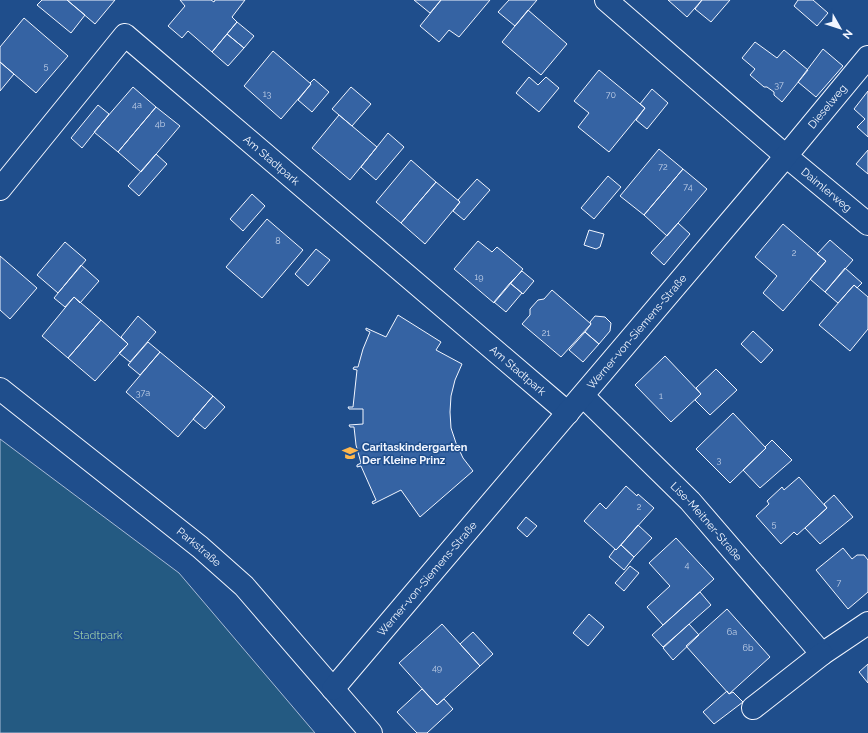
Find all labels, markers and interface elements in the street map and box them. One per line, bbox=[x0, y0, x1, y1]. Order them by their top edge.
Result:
north arrow bbox=[820, 8, 860, 48]
text: N bbox=[840, 27, 855, 41]
house number: 5 bbox=[44, 61, 49, 71]
house number: 37 bbox=[774, 80, 784, 90]
street label: Dieselweg bbox=[805, 82, 850, 131]
house number: 13 bbox=[263, 89, 272, 99]
house number: 70 bbox=[606, 90, 617, 100]
house number: 4a bbox=[132, 100, 142, 110]
house number: 4b bbox=[155, 119, 166, 129]
street label: Am Stadtpark bbox=[241, 133, 302, 188]
house number: 72 bbox=[658, 162, 668, 172]
street label: Daimlerweg bbox=[798, 165, 854, 215]
house number: 74 bbox=[683, 182, 693, 192]
house number: 8 bbox=[275, 236, 281, 246]
house number: 2 bbox=[792, 248, 797, 258]
house number: 19 bbox=[474, 272, 484, 282]
street label: Werner-von-Siemens-Straße bbox=[585, 272, 690, 392]
house number: 21 bbox=[542, 328, 550, 338]
street label: Am Stadtpark bbox=[487, 343, 549, 398]
house number: 37a bbox=[136, 388, 150, 398]
house number: 1 bbox=[659, 391, 663, 401]
place label: Caritaskindergarten Der Kleine Prinz bbox=[362, 441, 468, 467]
school or university icon: Caritaskindergarten Der Kleine Prinz bbox=[341, 444, 359, 462]
house number: 3 bbox=[717, 455, 722, 465]
street label: Lise-Meitner-Straße bbox=[668, 480, 745, 564]
house number: 2 bbox=[637, 502, 642, 512]
street label: Werner-von-Siemens-Straße bbox=[375, 518, 480, 639]
house number: 5 bbox=[772, 519, 777, 529]
street label: Parkstraße bbox=[174, 525, 224, 570]
house number: 4 bbox=[685, 560, 690, 570]
house number: 7 bbox=[837, 578, 842, 588]
house number: 6a bbox=[727, 627, 737, 637]
park label: Stadtpark bbox=[73, 629, 123, 642]
house number: 6b bbox=[743, 643, 754, 653]
house number: 49 bbox=[432, 663, 442, 673]

